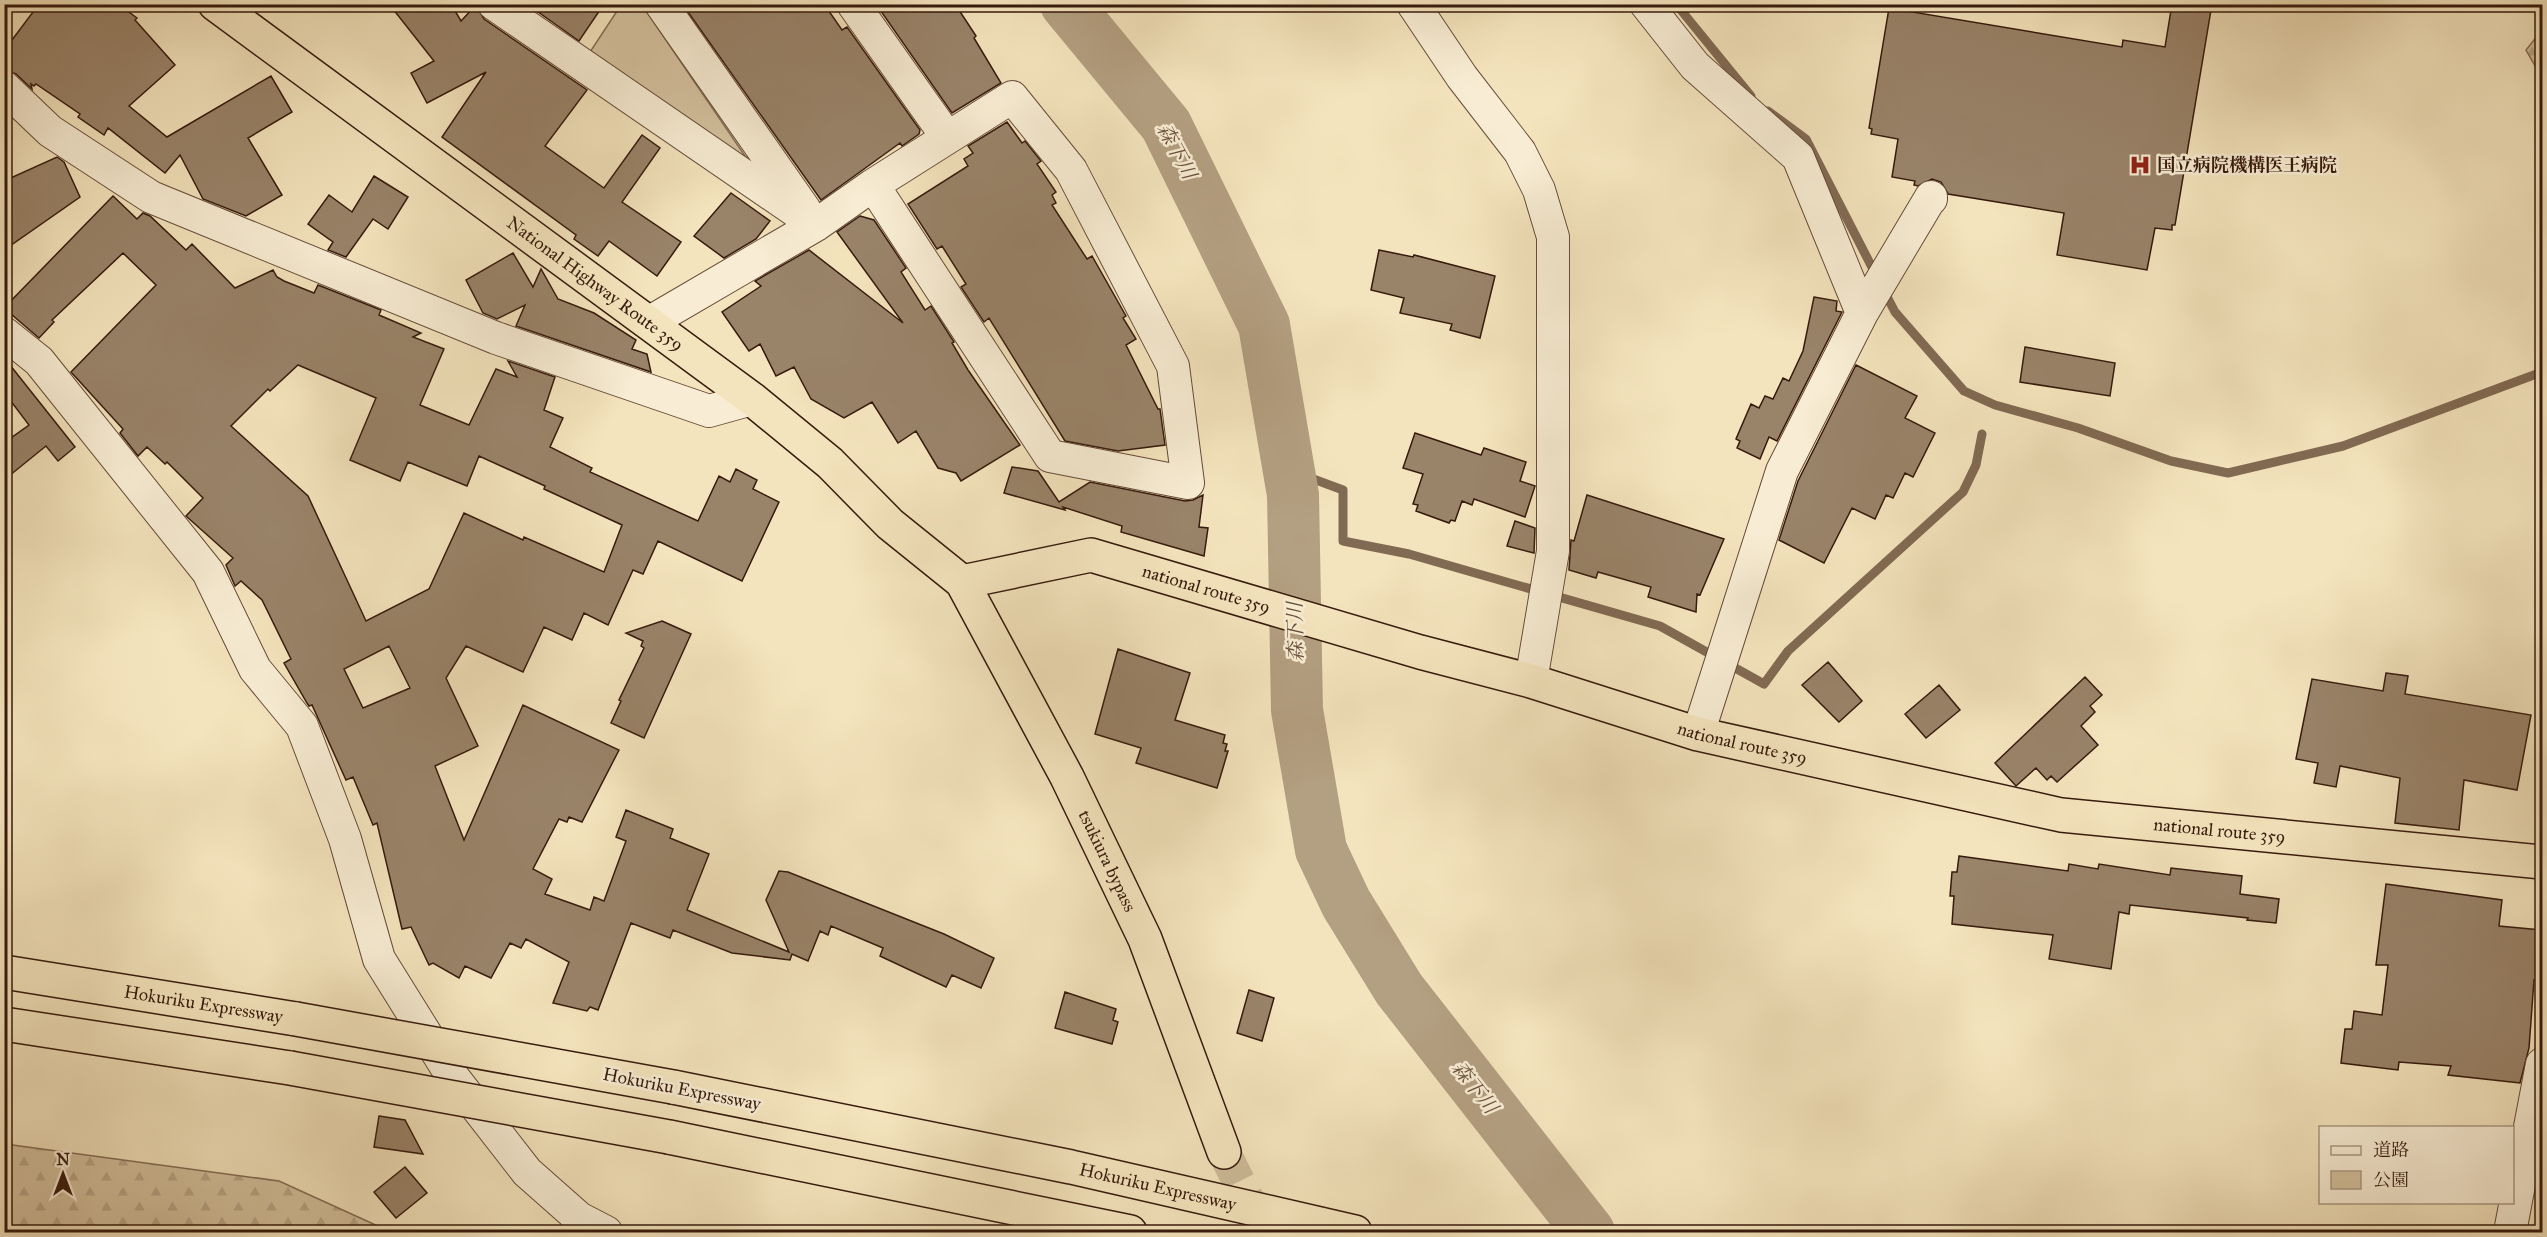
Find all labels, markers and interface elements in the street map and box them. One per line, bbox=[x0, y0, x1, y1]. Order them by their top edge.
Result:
water label: 森下川 bbox=[1152, 119, 1203, 185]
hospital icon: 国立病院機構医王病院 bbox=[2128, 153, 2152, 177]
place label: 国立病院機構医王病院 bbox=[2157, 154, 2337, 176]
street label: National Highway Route 359 bbox=[503, 212, 688, 356]
street label: national route 359 bbox=[1140, 560, 1273, 618]
water label: 森下川 bbox=[1282, 600, 1308, 662]
street label: national route 359 bbox=[1675, 717, 1809, 769]
street label: tsukiura bypass bbox=[1073, 806, 1141, 915]
street label: national route 359 bbox=[2153, 813, 2287, 848]
street label: Hokuriku Expressway bbox=[122, 980, 285, 1028]
water label: 森下川 bbox=[1447, 1056, 1504, 1120]
street label: Hokuriku Expressway bbox=[601, 1063, 763, 1115]
legend bbox=[2319, 1126, 2514, 1204]
text: 道路 bbox=[2373, 1139, 2409, 1161]
north arrow bbox=[33, 1144, 93, 1204]
text: N bbox=[56, 1150, 70, 1169]
street label: Hokuriku Expressway bbox=[1077, 1158, 1239, 1216]
text: 公園 bbox=[2373, 1169, 2409, 1191]

